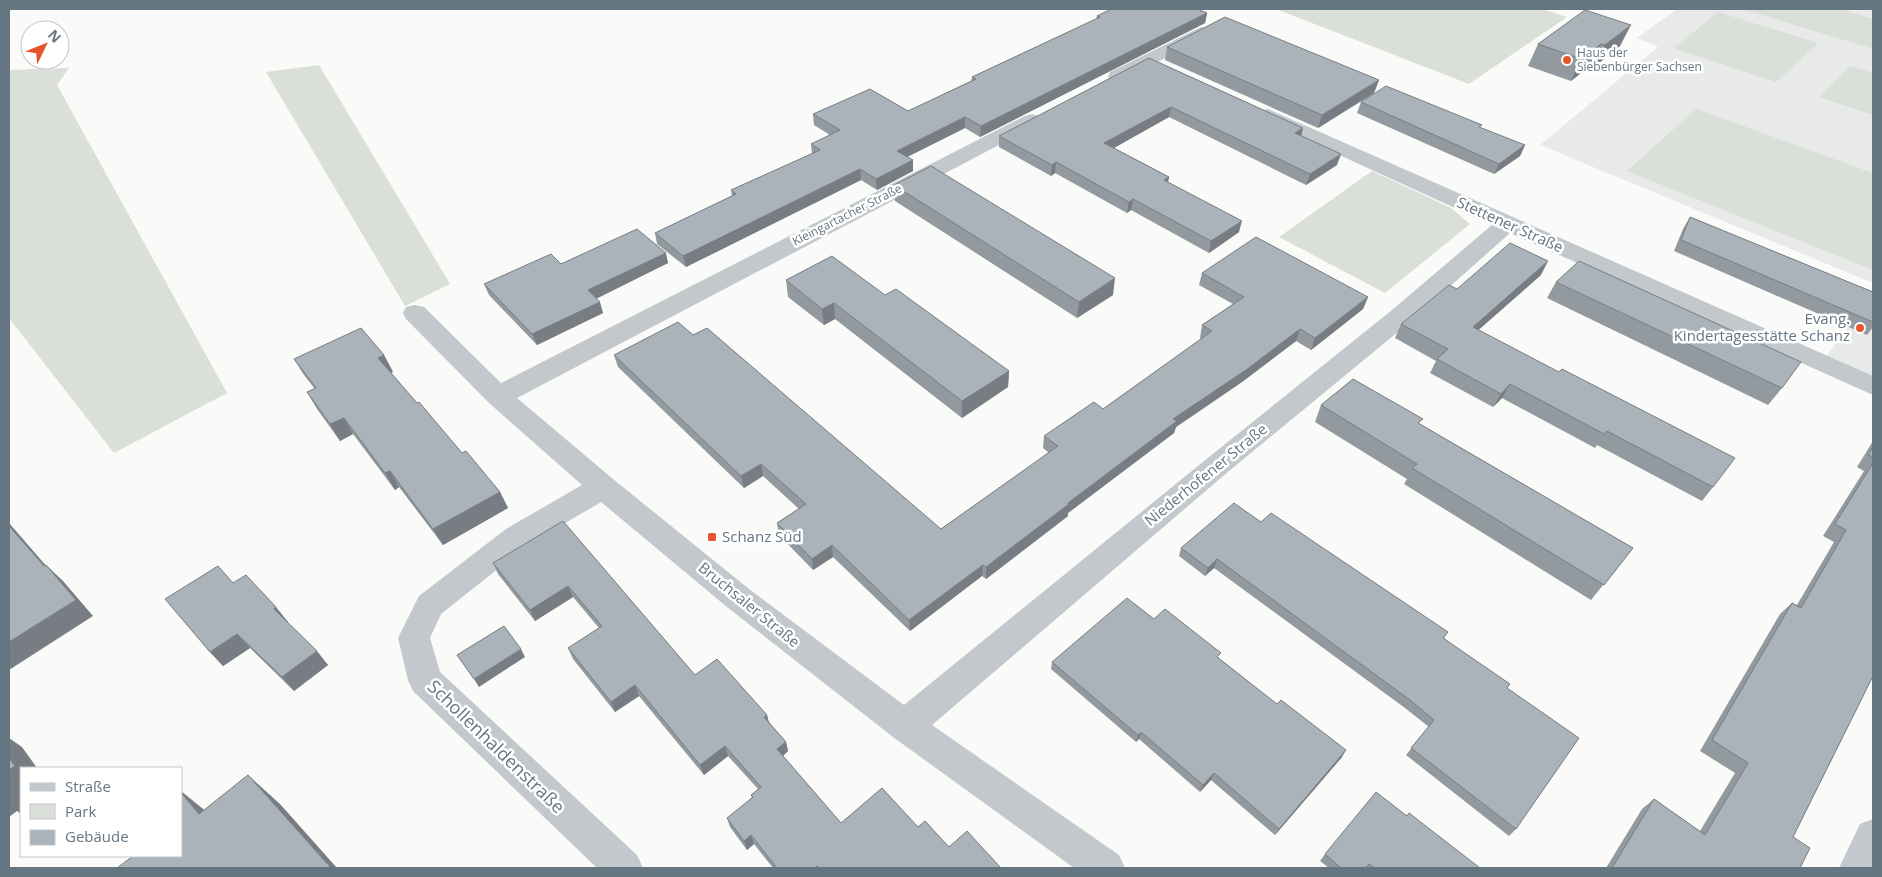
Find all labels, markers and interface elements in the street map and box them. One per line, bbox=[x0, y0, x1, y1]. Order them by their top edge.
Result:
north arrow bbox=[20, 20, 70, 70]
text: N bbox=[44, 25, 66, 46]
place label: Haus der Siebenbürger Sachsen bbox=[1577, 44, 1702, 75]
marker: Haus der Siebenbürger Sachsen bbox=[1561, 54, 1573, 66]
street label: Kleingartacher Straße bbox=[789, 179, 905, 250]
street label: Stettener Straße bbox=[1454, 192, 1567, 257]
place label: Evang. Kindertagesstätte Schanz bbox=[1674, 308, 1850, 345]
marker: Evang. Kindertagesstätte Schanz bbox=[1854, 322, 1866, 334]
street label: Niederhofener Straße bbox=[1140, 419, 1271, 530]
place label: Schanz Süd bbox=[722, 526, 802, 546]
marker: Schanz Süd bbox=[706, 531, 718, 543]
street label: Bruchsaler Straße bbox=[695, 557, 804, 651]
street label: Schollenhaldenstraße bbox=[423, 674, 570, 818]
legend bbox=[20, 767, 182, 857]
text: Straße bbox=[65, 776, 111, 796]
text: Park bbox=[65, 801, 96, 821]
text: Gebäude bbox=[65, 826, 129, 846]

